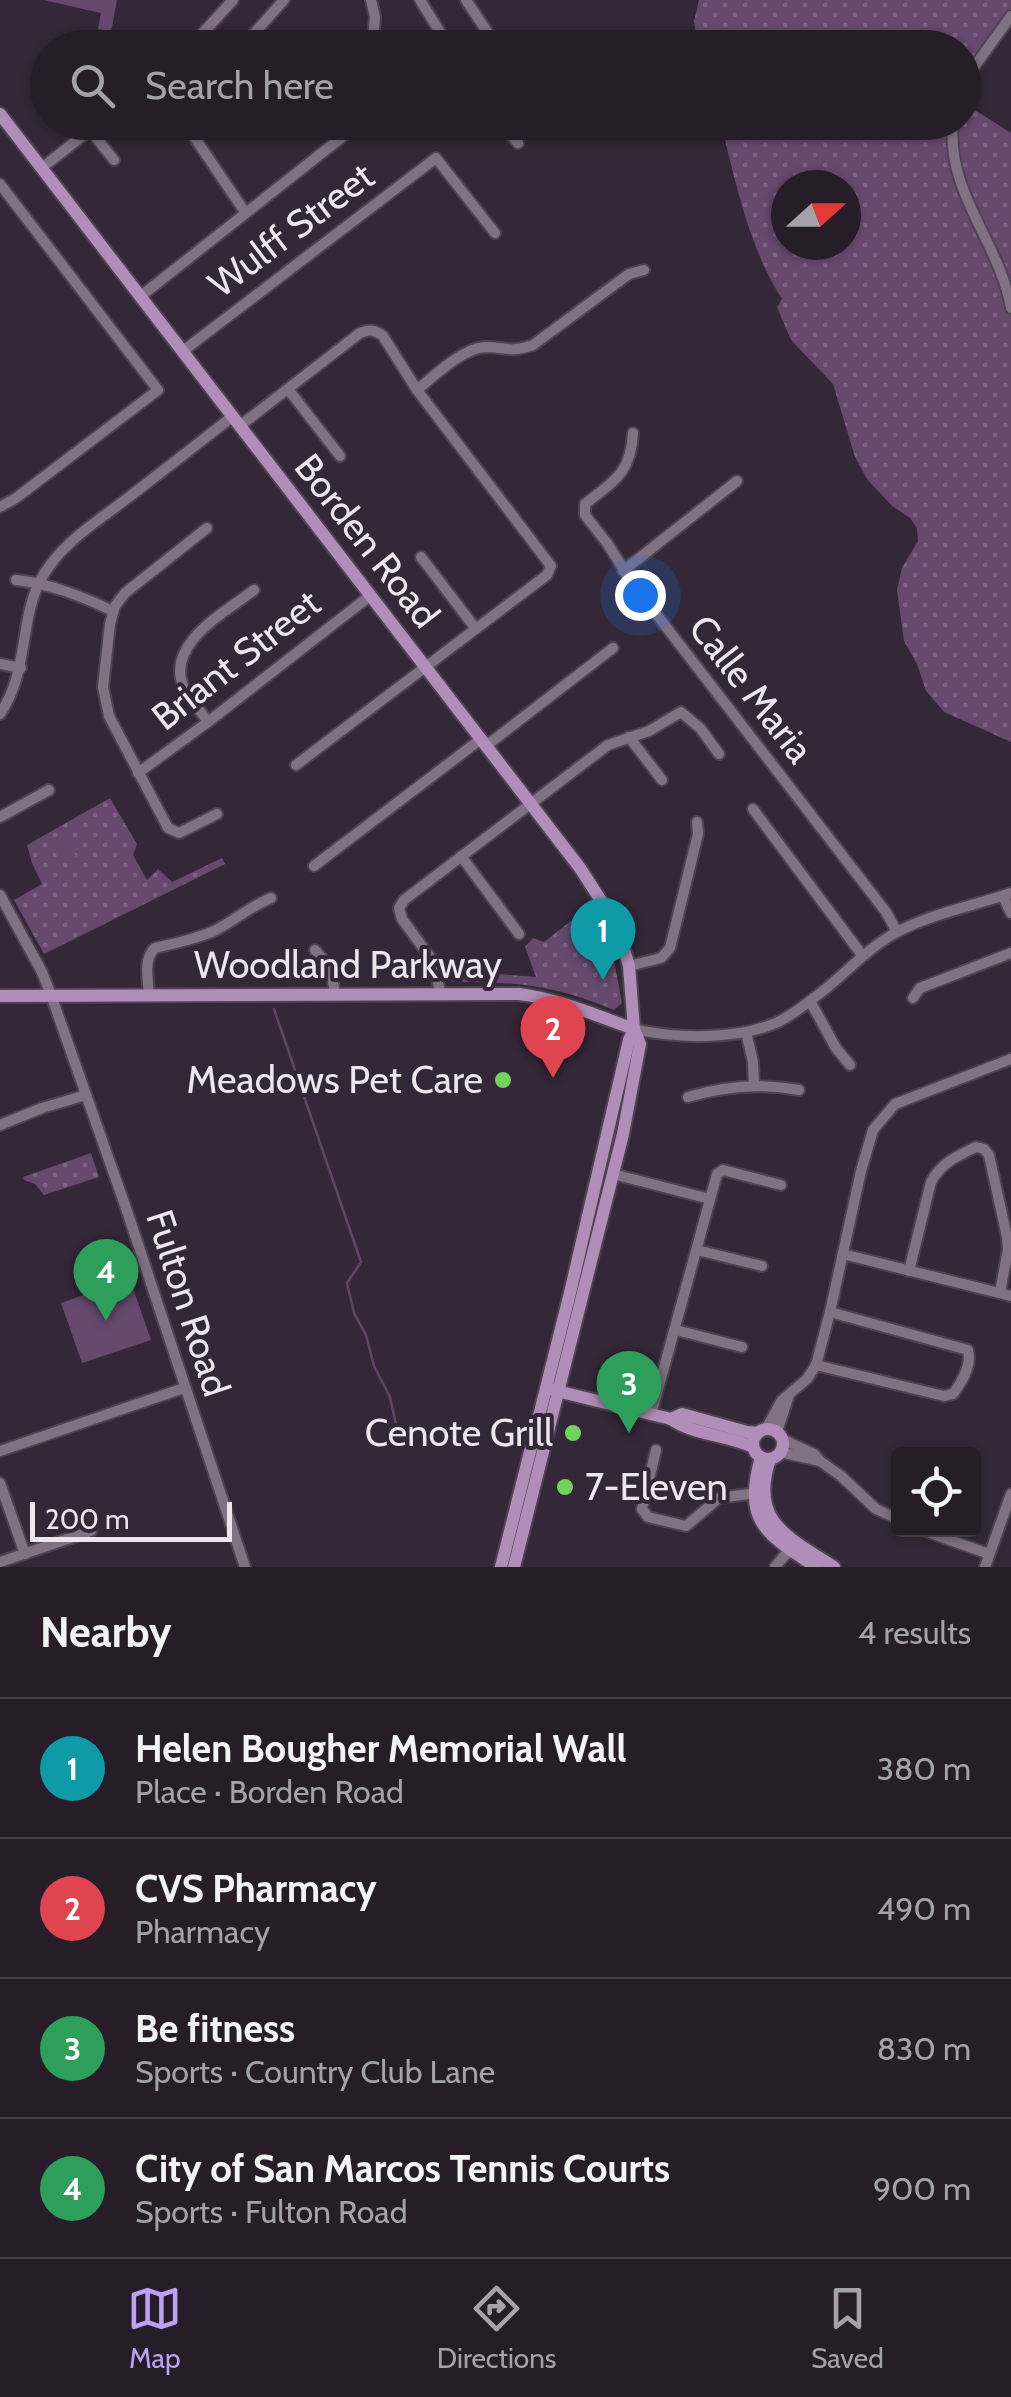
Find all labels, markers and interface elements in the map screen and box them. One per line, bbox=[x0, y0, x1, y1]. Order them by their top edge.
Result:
search box bbox=[30, 30, 981, 140]
icon: search bbox=[65, 58, 120, 113]
text: Search here bbox=[145, 62, 334, 109]
street label: Wulff Street bbox=[199, 152, 383, 307]
north arrow bbox=[771, 170, 861, 260]
street label: Borden Road bbox=[285, 444, 450, 637]
your location bbox=[615, 570, 666, 621]
street label: Briant Street bbox=[142, 579, 329, 740]
street label: Calle Maria bbox=[679, 605, 824, 772]
pin: 1 bbox=[570, 898, 636, 980]
street label: Woodland Parkway bbox=[194, 941, 502, 988]
pin: 2 bbox=[520, 996, 586, 1078]
place label: Meadows Pet Care bbox=[187, 1056, 483, 1103]
marker: Meadows Pet Care bbox=[492, 1069, 514, 1091]
street label: Fulton Road bbox=[136, 1204, 241, 1402]
pin: 4 bbox=[74, 1238, 138, 1321]
pin: 3 bbox=[596, 1350, 662, 1433]
place label: Cenote Grill bbox=[365, 1409, 553, 1456]
marker: Cenote Grill bbox=[562, 1422, 584, 1444]
map controls bbox=[891, 1447, 981, 1537]
button: locate bbox=[891, 1447, 981, 1537]
place label: 7-Eleven bbox=[585, 1463, 728, 1510]
marker: 7-Eleven bbox=[554, 1476, 576, 1498]
scale bar bbox=[30, 1497, 232, 1542]
text: 200 m bbox=[45, 1502, 130, 1536]
text: Nearby bbox=[40, 1606, 172, 1658]
text: 4 results bbox=[858, 1613, 971, 1652]
text: Helen Bougher Memorial Wall bbox=[135, 1725, 626, 1772]
text: 1 bbox=[67, 1749, 78, 1788]
text: 380 m bbox=[877, 1749, 971, 1788]
text: Place · Borden Road bbox=[135, 1772, 404, 1811]
text: CVS Pharmacy bbox=[135, 1865, 377, 1912]
text: 2 bbox=[64, 1889, 81, 1928]
text: 490 m bbox=[877, 1889, 971, 1928]
text: Pharmacy bbox=[135, 1912, 270, 1951]
text: Be fitness bbox=[135, 2005, 295, 2052]
text: 3 bbox=[64, 2029, 81, 2068]
text: 830 m bbox=[877, 2029, 971, 2068]
text: Sports · Country Club Lane bbox=[135, 2052, 495, 2091]
text: City of San Marcos Tennis Courts bbox=[135, 2145, 670, 2192]
text: 4 bbox=[63, 2169, 82, 2208]
text: 900 m bbox=[873, 2169, 971, 2208]
text: Sports · Fulton Road bbox=[135, 2192, 407, 2231]
tab: Map bbox=[127, 2281, 182, 2375]
tab: Directions bbox=[437, 2281, 556, 2375]
tab: Saved bbox=[811, 2281, 884, 2375]

